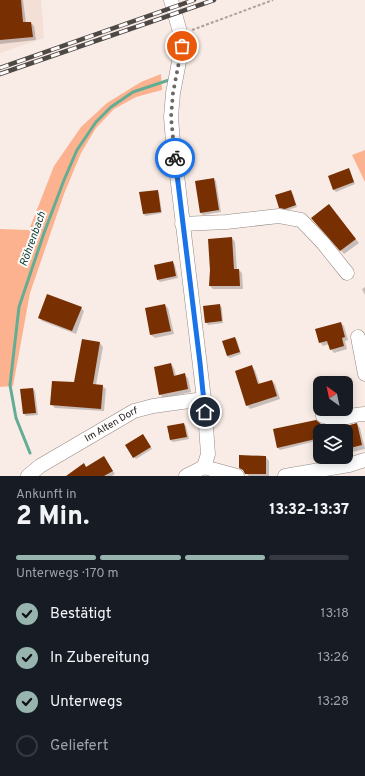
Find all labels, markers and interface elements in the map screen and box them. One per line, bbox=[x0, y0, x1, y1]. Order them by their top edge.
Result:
pin bbox=[165, 29, 199, 63]
icon: bag bbox=[171, 35, 193, 57]
courier bbox=[155, 138, 195, 178]
icon: bike bbox=[164, 147, 186, 169]
water label: Röhrenbach bbox=[17, 210, 49, 268]
north arrow bbox=[313, 376, 353, 416]
map controls bbox=[313, 376, 353, 464]
pin bbox=[188, 395, 222, 429]
icon: home bbox=[194, 401, 216, 423]
street label: Im Alten Dorf bbox=[82, 404, 139, 445]
button: layers bbox=[313, 424, 353, 464]
text: Ankunft in bbox=[16, 487, 77, 503]
text: 2 Min. bbox=[16, 501, 90, 534]
text: 13:32–13:37 bbox=[269, 501, 349, 520]
text: Unterwegs · 170 m bbox=[16, 566, 119, 582]
icon: check bbox=[16, 603, 38, 625]
text: Bestätigt bbox=[50, 605, 112, 624]
text: 13:18 bbox=[321, 606, 349, 622]
icon: check bbox=[16, 647, 38, 669]
text: In Zubereitung bbox=[50, 649, 150, 668]
text: 13:26 bbox=[318, 650, 349, 666]
icon: check bbox=[16, 691, 38, 713]
text: Unterwegs bbox=[50, 693, 123, 712]
text: 13:28 bbox=[318, 694, 349, 710]
text: Geliefert bbox=[50, 737, 108, 756]

